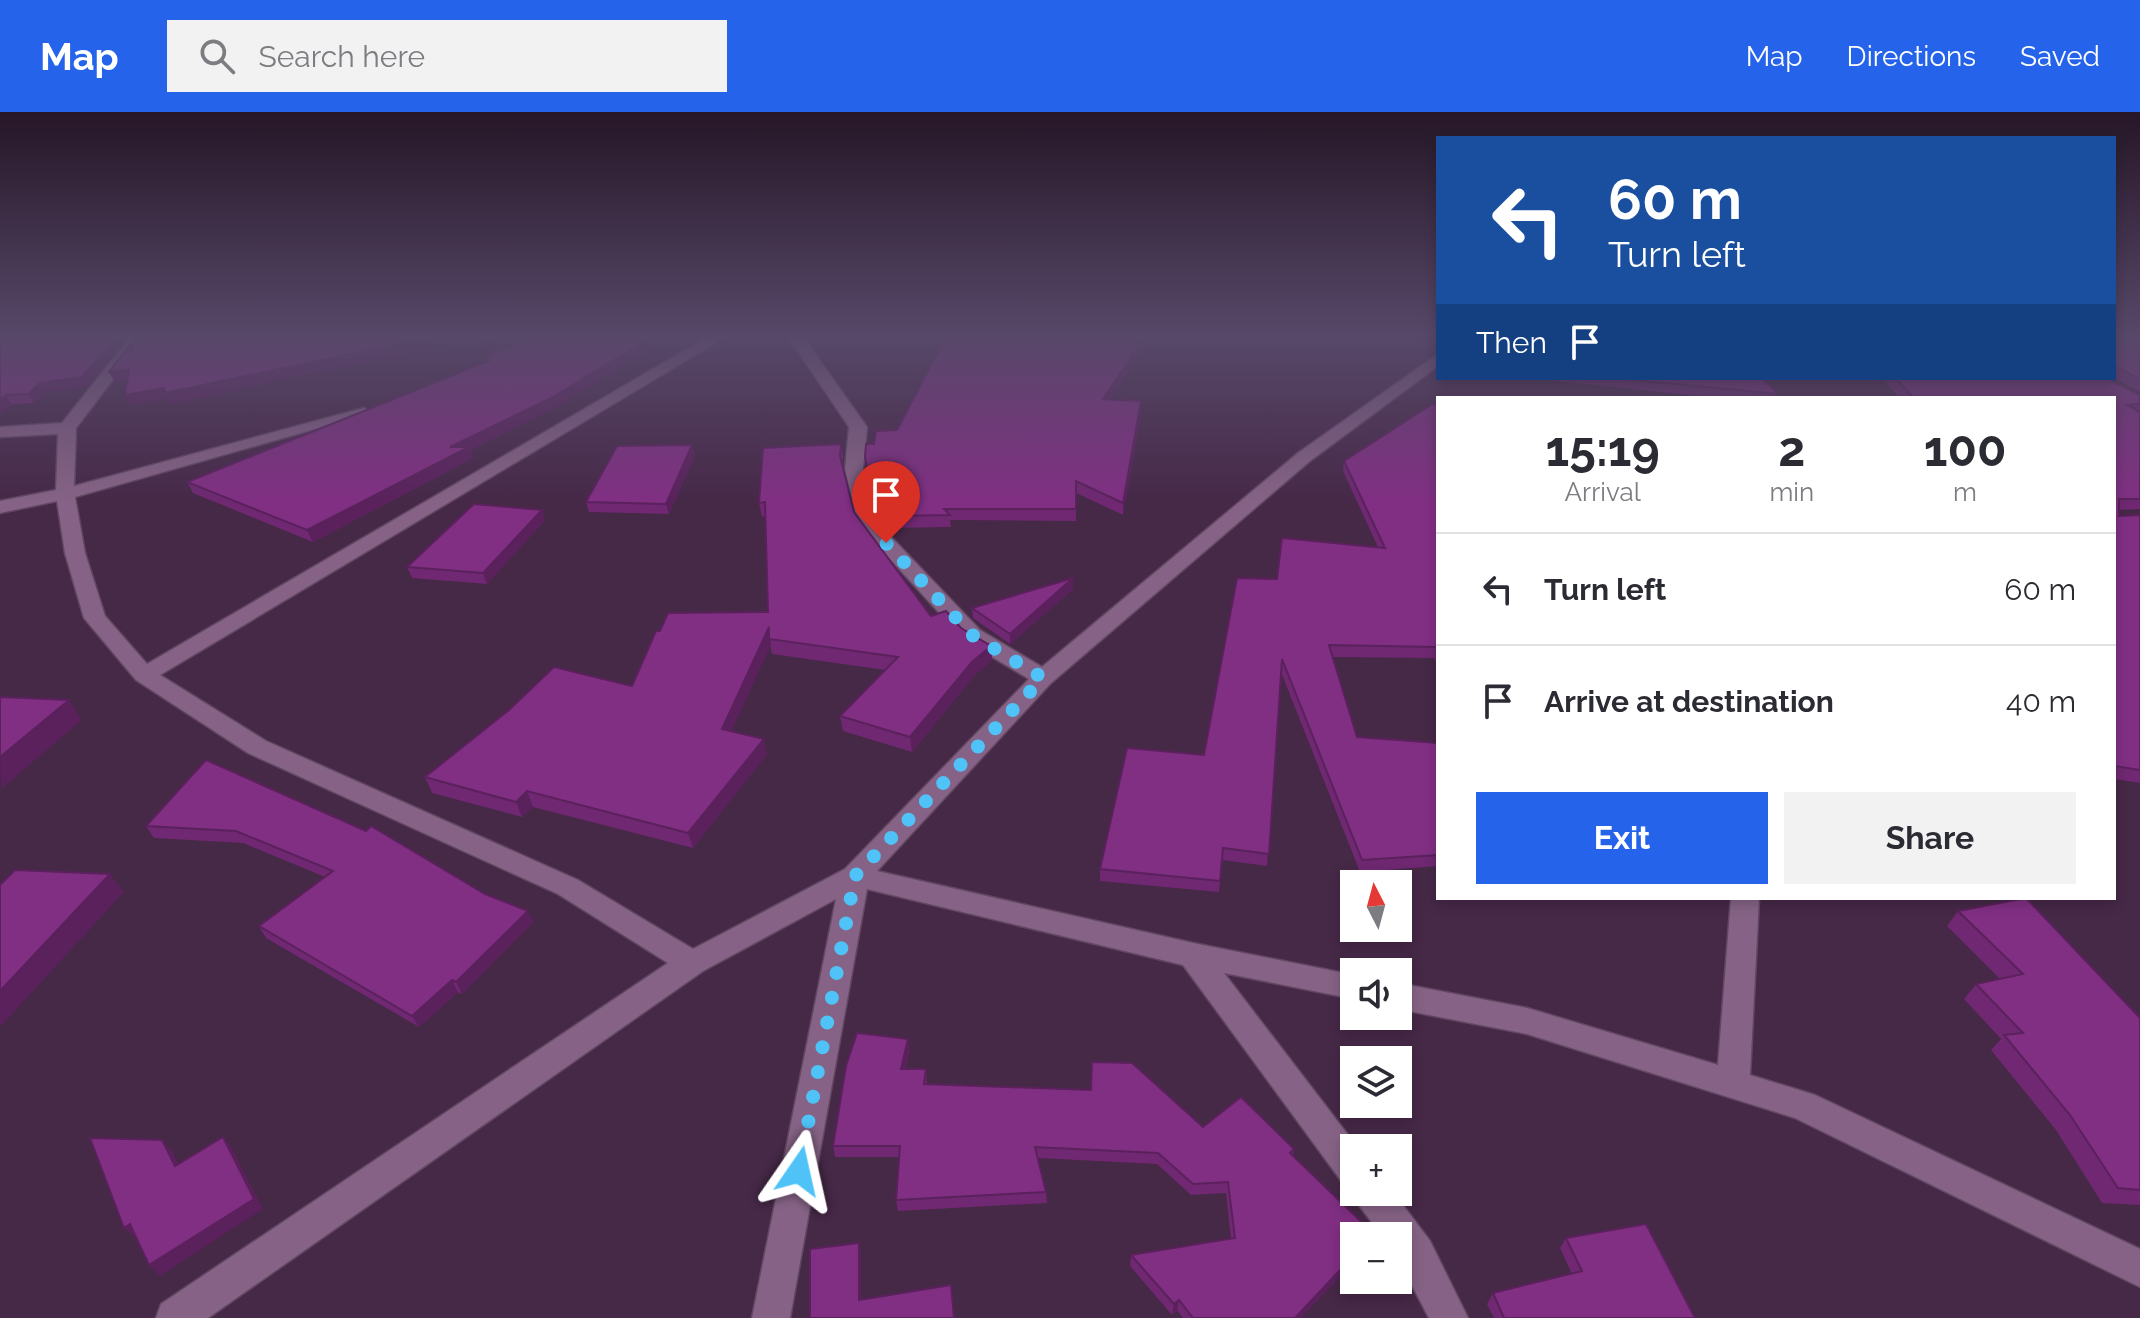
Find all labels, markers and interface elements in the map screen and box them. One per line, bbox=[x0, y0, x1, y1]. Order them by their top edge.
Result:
search box bbox=[167, 20, 727, 92]
text: Map bbox=[40, 34, 119, 79]
icon: search bbox=[195, 34, 239, 78]
text: Search here bbox=[259, 39, 425, 74]
text: Map bbox=[1746, 40, 1803, 73]
text: Directions bbox=[1847, 40, 1976, 73]
text: Saved bbox=[2020, 40, 2100, 73]
text: 60 m bbox=[1608, 166, 1742, 232]
icon: left bbox=[1476, 168, 1580, 272]
text: Turn left bbox=[1608, 233, 1746, 275]
icon: arrive bbox=[1563, 320, 1607, 364]
text: Then bbox=[1476, 325, 1547, 360]
text: 15:19 bbox=[1546, 421, 1660, 477]
text: 2 bbox=[1778, 421, 1805, 477]
text: 100 bbox=[1924, 421, 2006, 477]
pin bbox=[852, 461, 920, 543]
icon: arrive bbox=[864, 473, 908, 517]
text: Arrival bbox=[1565, 477, 1641, 507]
text: min bbox=[1769, 477, 1814, 507]
text: m bbox=[1953, 477, 1977, 507]
icon: left bbox=[1476, 567, 1520, 611]
text: Turn left bbox=[1544, 572, 1666, 607]
text: 60 m bbox=[2004, 572, 2076, 607]
icon: arrive bbox=[1476, 679, 1520, 723]
text: Arrive at destination bbox=[1544, 684, 1834, 719]
text: 40 m bbox=[2006, 684, 2076, 719]
button: Exit bbox=[1476, 792, 1768, 884]
button: Share bbox=[1784, 792, 2076, 884]
north arrow bbox=[1340, 870, 1412, 942]
map controls bbox=[1340, 870, 1412, 1294]
button: sound bbox=[1340, 958, 1412, 1030]
button: layers bbox=[1340, 1046, 1412, 1118]
position arrow bbox=[757, 1129, 841, 1213]
button: + bbox=[1340, 1134, 1412, 1206]
button: − bbox=[1340, 1222, 1412, 1294]

